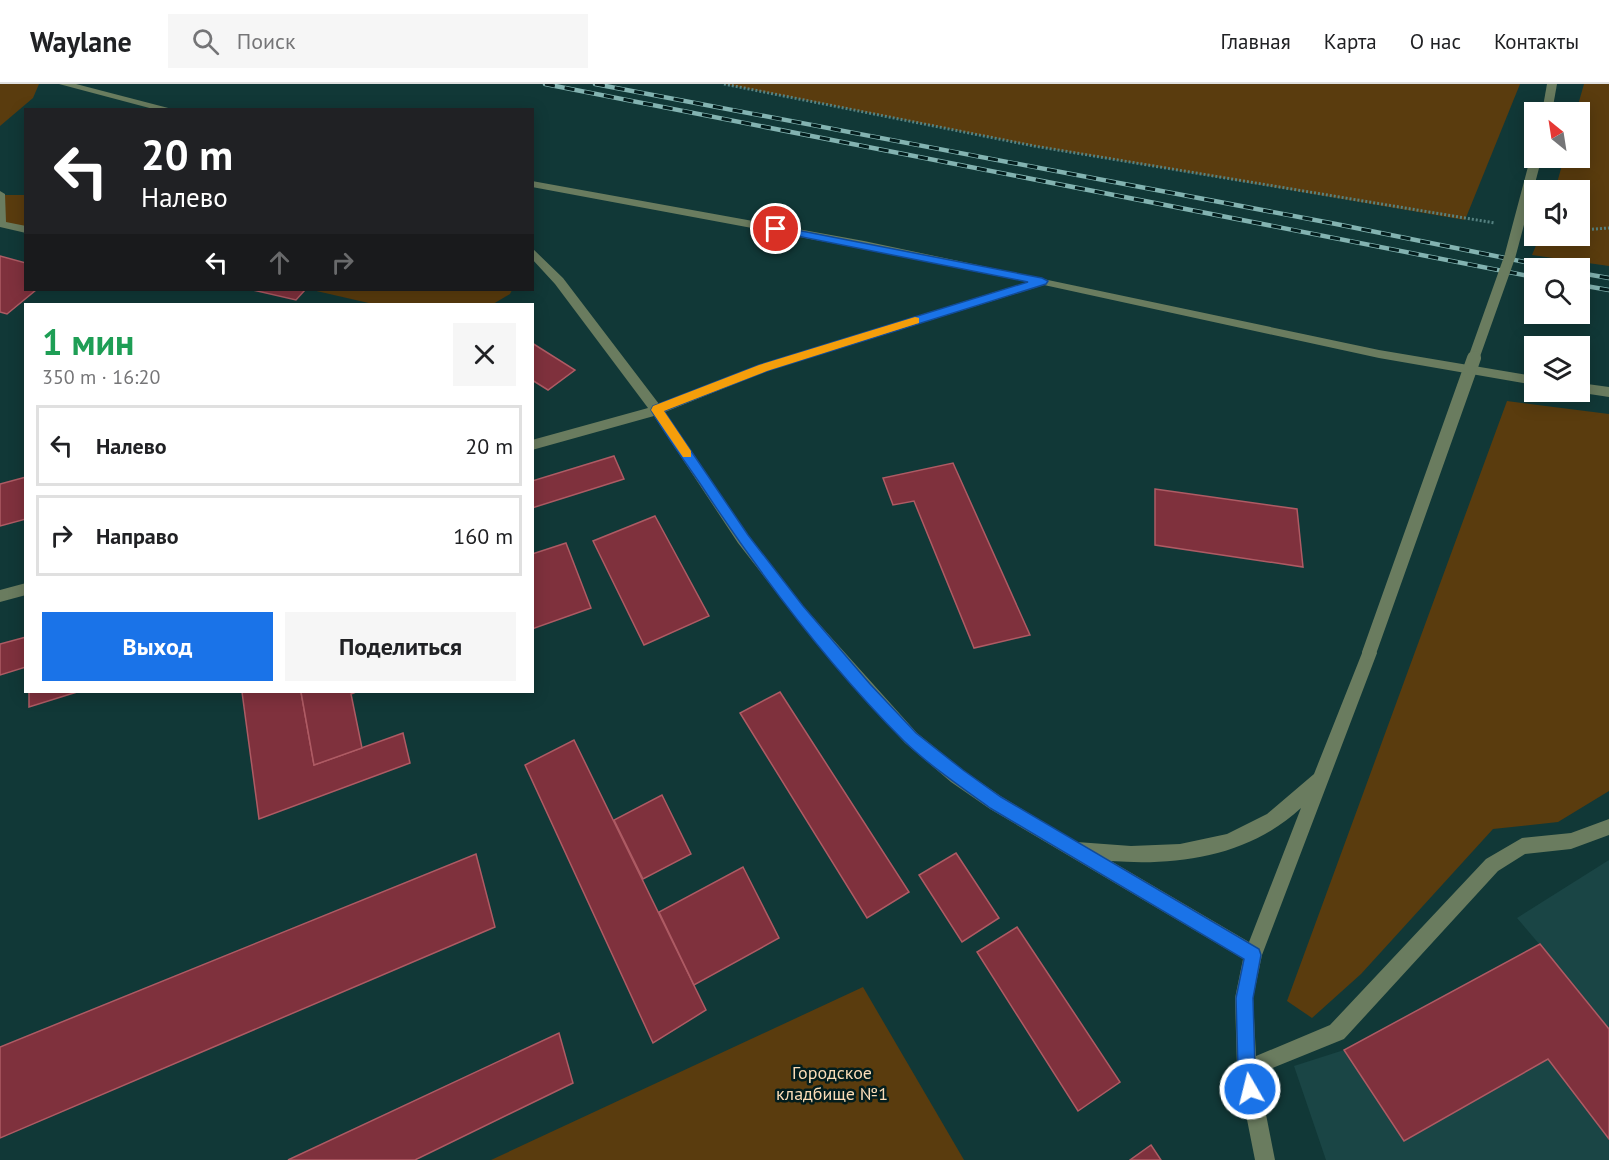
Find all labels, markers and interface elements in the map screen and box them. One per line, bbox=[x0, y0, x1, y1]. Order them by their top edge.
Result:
search box bbox=[168, 14, 588, 68]
text: Waylane bbox=[30, 23, 132, 60]
icon: search bbox=[189, 25, 222, 58]
text: Поиск bbox=[237, 27, 295, 55]
text: Главная bbox=[1220, 28, 1291, 55]
text: Карта bbox=[1324, 28, 1377, 55]
text: О нас bbox=[1410, 28, 1461, 55]
text: Контакты bbox=[1494, 28, 1579, 55]
north arrow bbox=[1524, 102, 1590, 168]
map controls bbox=[1524, 102, 1590, 402]
text: 20 m bbox=[141, 127, 233, 182]
icon: left bbox=[42, 132, 120, 210]
text: Налево bbox=[141, 180, 228, 214]
button: sound bbox=[1524, 180, 1590, 246]
pin bbox=[750, 203, 801, 254]
icon: arrive bbox=[759, 212, 792, 245]
icon: left bbox=[200, 246, 233, 279]
icon: ahead bbox=[263, 246, 296, 279]
icon: right bbox=[326, 246, 359, 279]
button: search bbox=[1524, 258, 1590, 324]
text: 1 мин bbox=[42, 318, 134, 365]
button: close bbox=[453, 323, 516, 386]
button: layers bbox=[1524, 336, 1590, 402]
text: 350 m · 16:20 bbox=[42, 364, 160, 390]
icon: left bbox=[45, 429, 78, 462]
text: Налево bbox=[96, 432, 167, 460]
text: 20 m bbox=[465, 432, 513, 460]
icon: right bbox=[45, 519, 78, 552]
text: Направо bbox=[96, 522, 179, 550]
text: 160 m bbox=[453, 522, 513, 550]
button: Выход bbox=[42, 612, 273, 681]
button: Поделиться bbox=[285, 612, 516, 681]
position arrow bbox=[1218, 1057, 1282, 1121]
park label: Городское кладбище №1 bbox=[776, 1061, 888, 1105]

